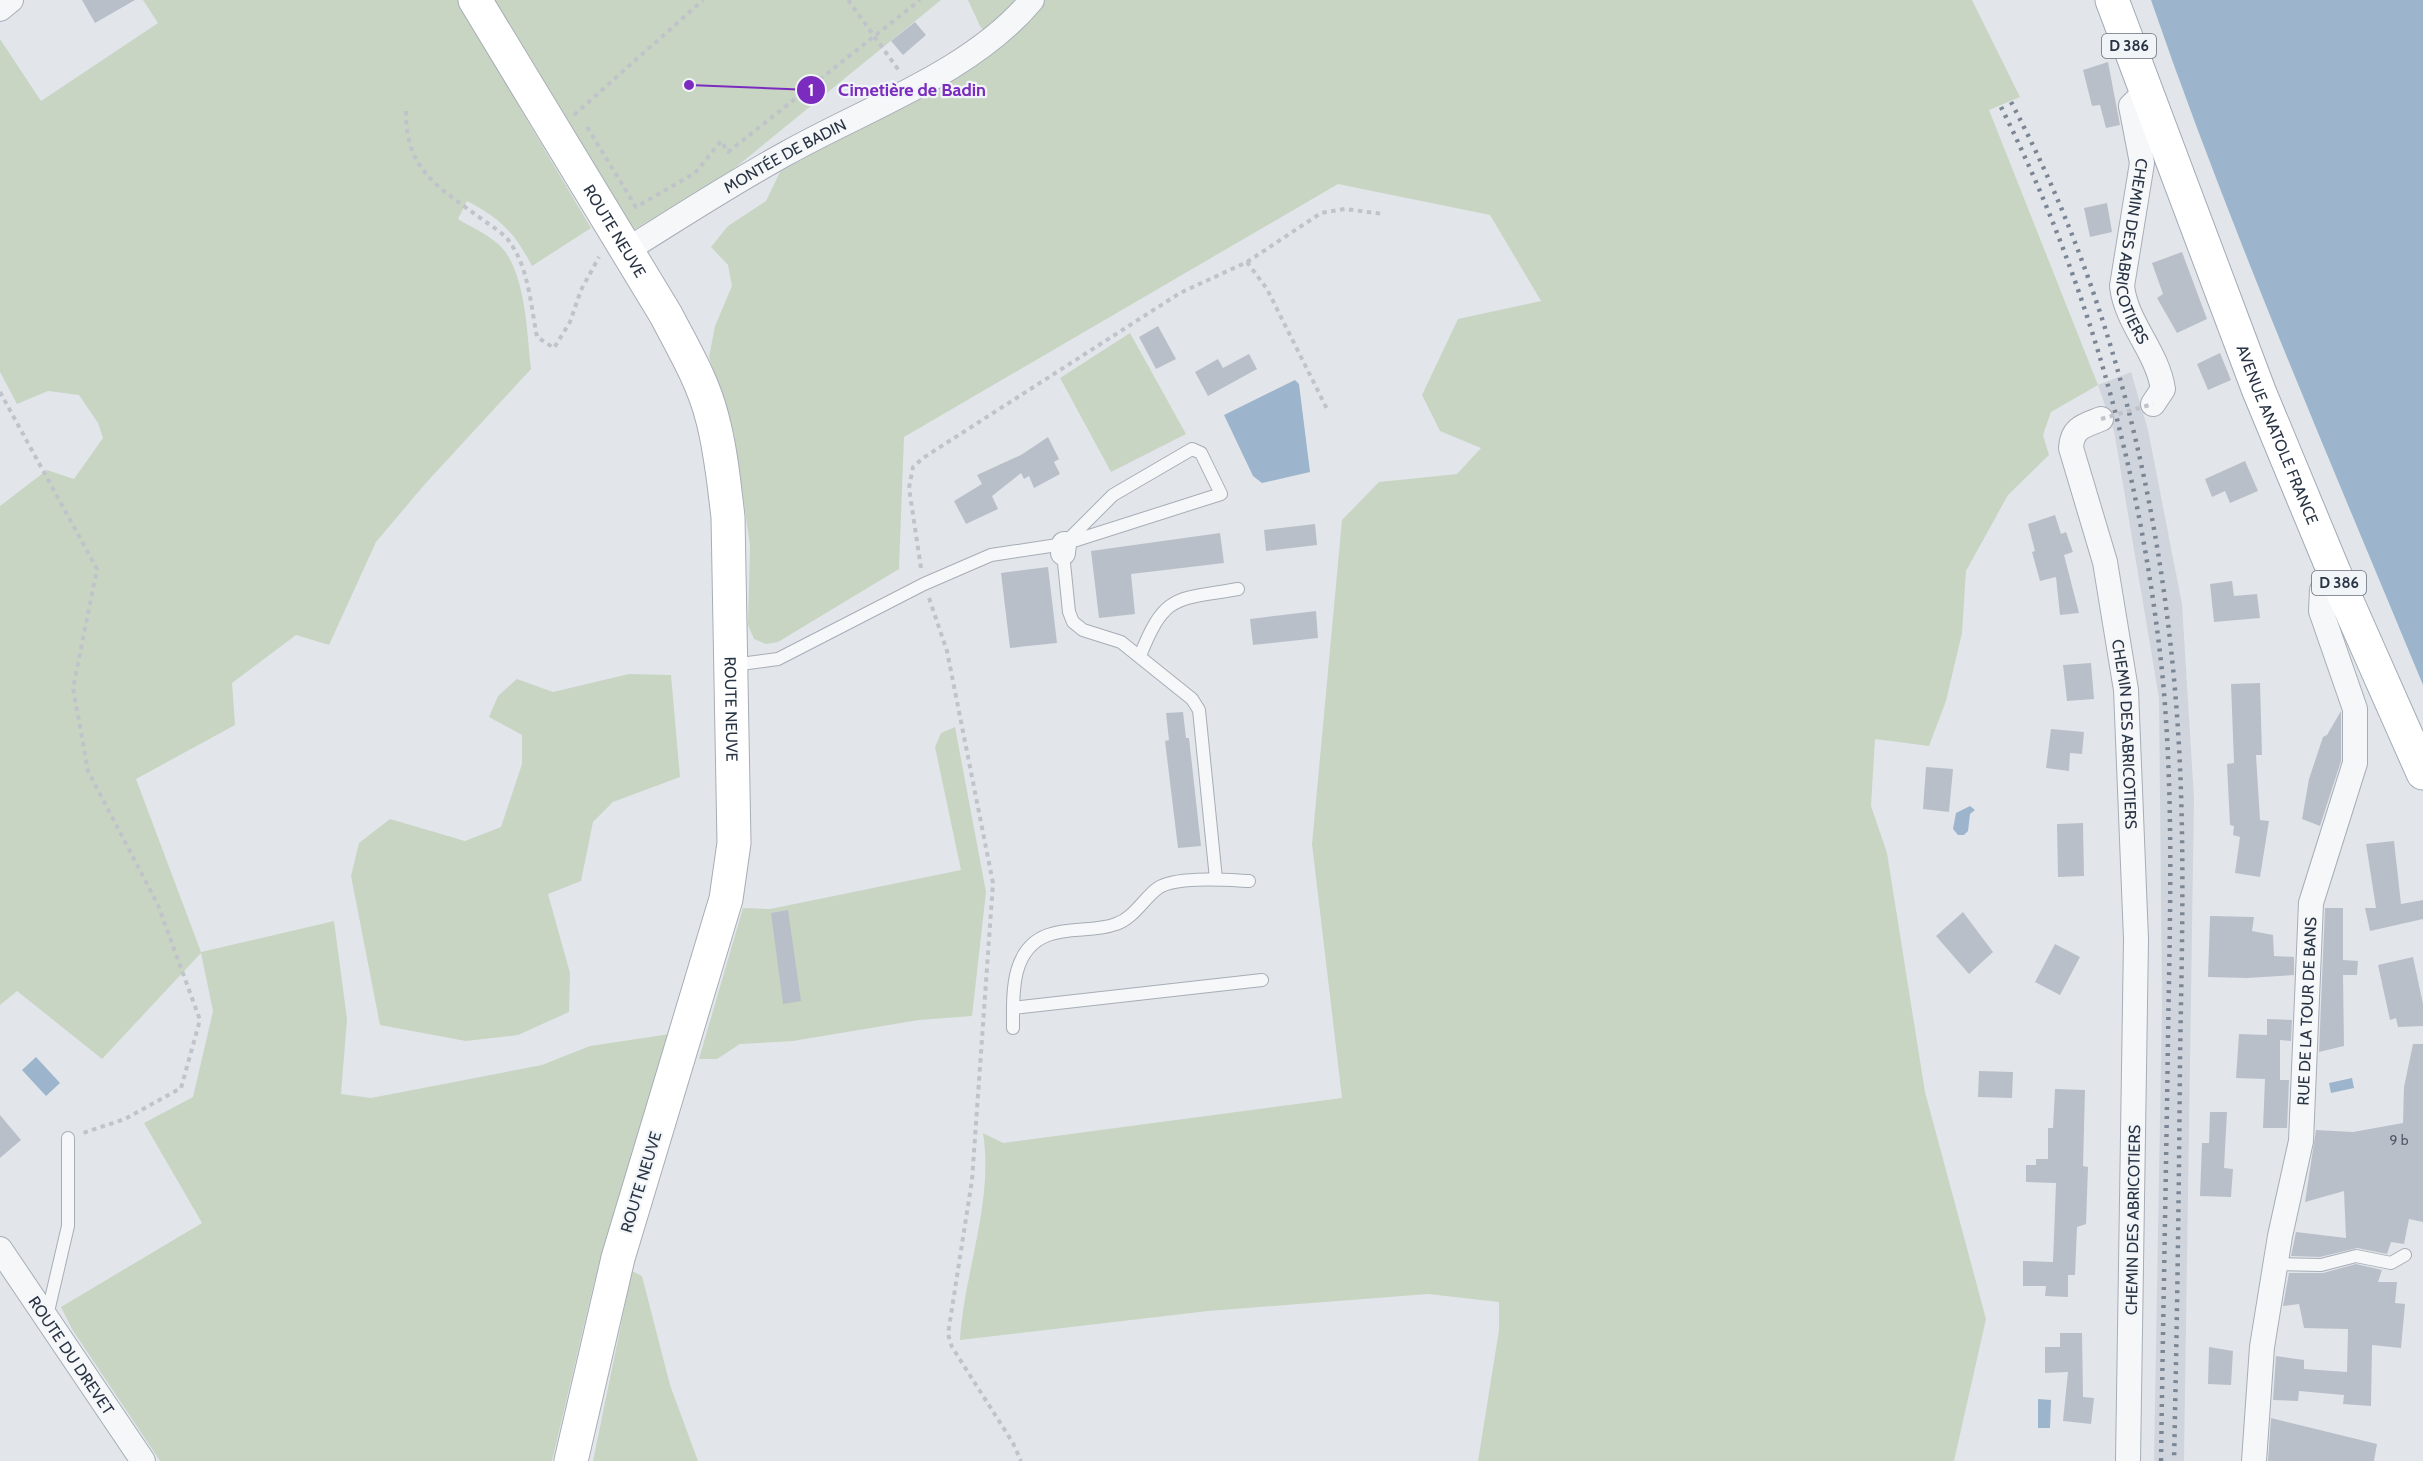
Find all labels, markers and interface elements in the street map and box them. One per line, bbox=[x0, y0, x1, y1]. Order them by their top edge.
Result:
road number: D 386 bbox=[2102, 34, 2156, 58]
callout: Cimetière de Badin bbox=[796, 72, 997, 108]
text: 1 bbox=[808, 79, 814, 101]
text: Cimetière de Badin bbox=[838, 79, 986, 101]
street label: MONTÉE DE BADIN bbox=[720, 114, 849, 197]
street label: CHEMIN DES ABRICOTIERS bbox=[2112, 157, 2153, 347]
street label: ROUTE NEUVE bbox=[580, 181, 650, 281]
street label: AVENUE ANATOLE FRANCE bbox=[2233, 342, 2323, 527]
road number: D 386 bbox=[2312, 571, 2366, 595]
street label: CHEMIN DES ABRICOTIERS bbox=[2108, 638, 2141, 829]
street label: ROUTE NEUVE bbox=[721, 656, 742, 762]
street label: RUE DE LA TOUR DE BANS bbox=[2293, 916, 2320, 1106]
street label: CHEMIN DES ABRICOTIERS bbox=[2122, 1125, 2144, 1315]
street label: ROUTE NEUVE bbox=[617, 1129, 665, 1235]
house number: 9 b bbox=[2390, 1131, 2409, 1149]
street label: ROUTE DU DREVET bbox=[25, 1292, 119, 1418]

